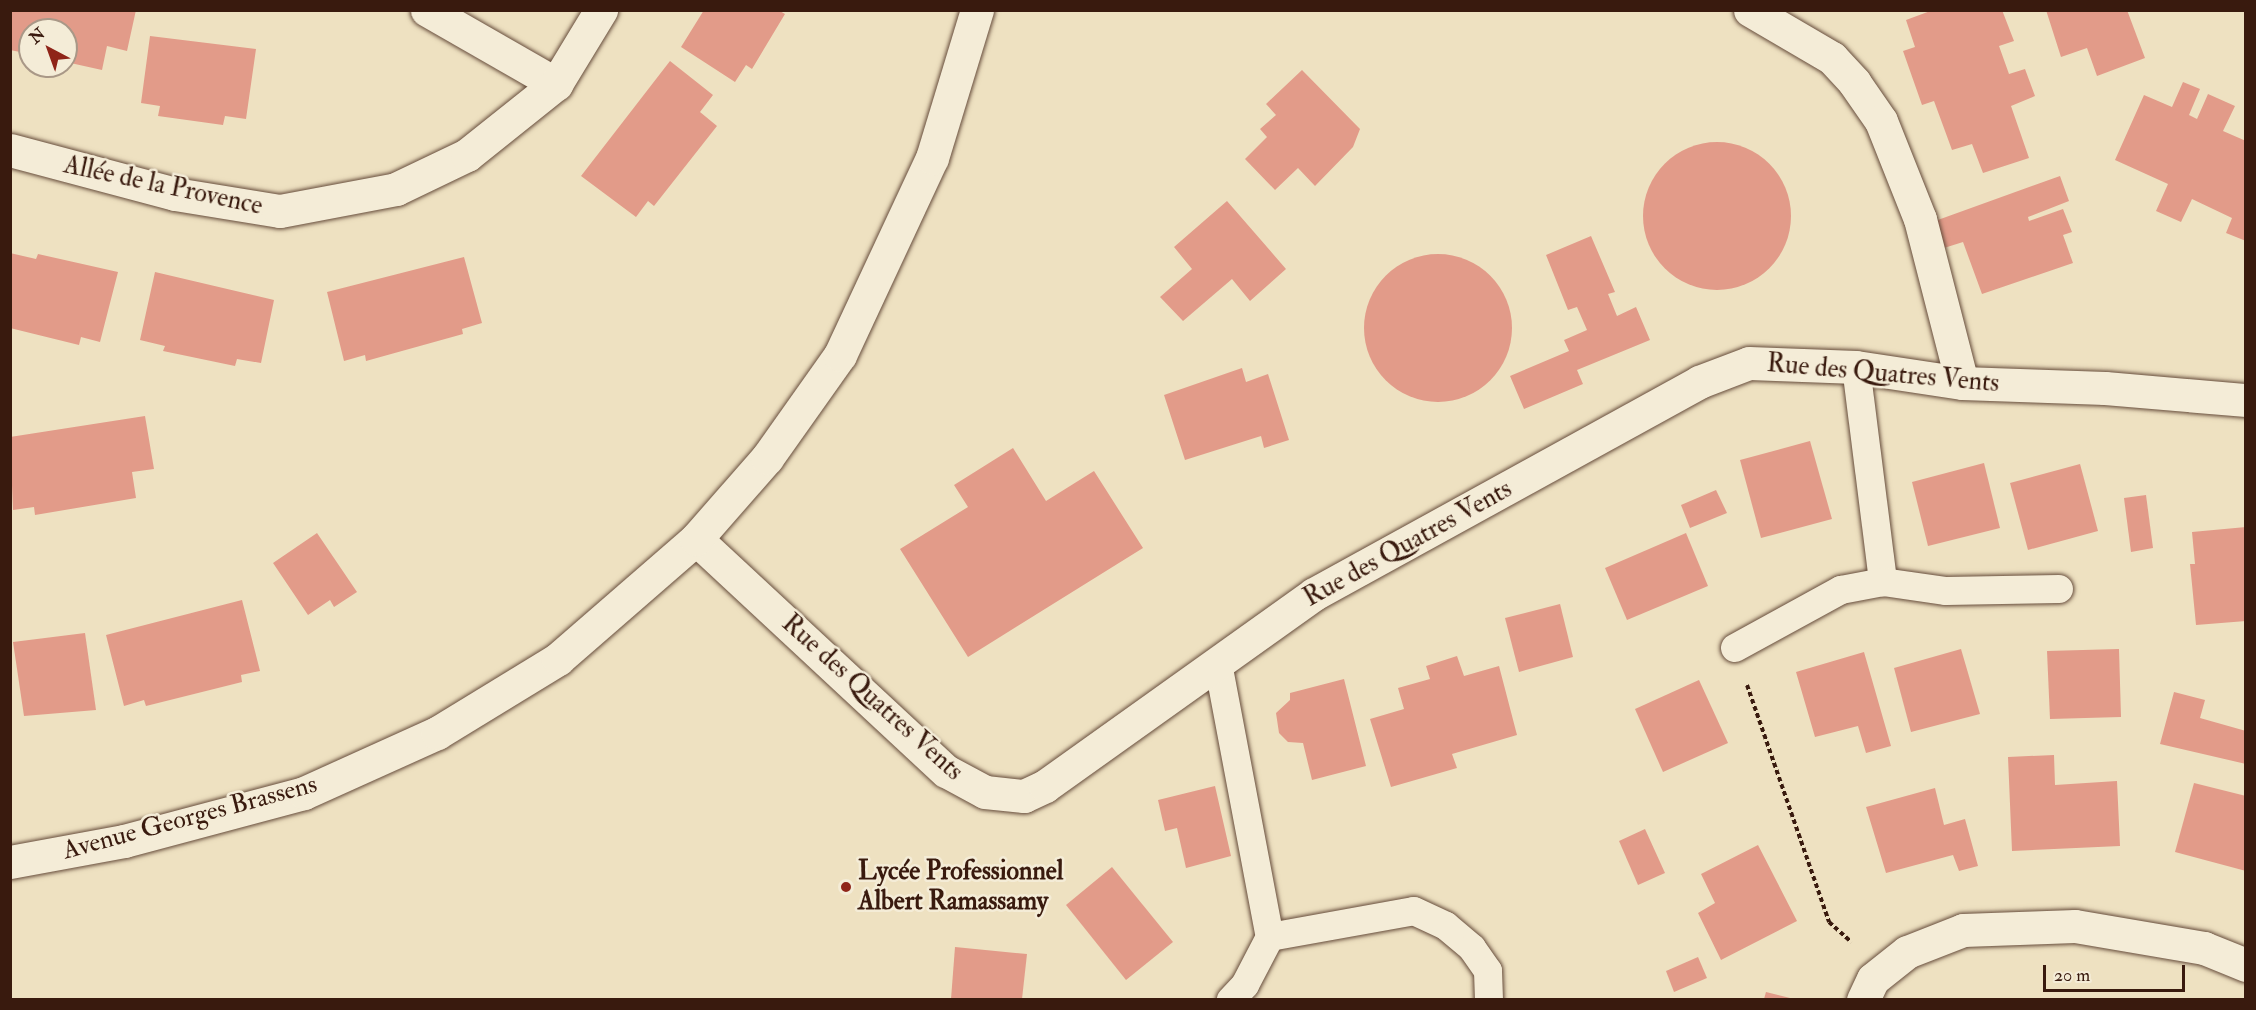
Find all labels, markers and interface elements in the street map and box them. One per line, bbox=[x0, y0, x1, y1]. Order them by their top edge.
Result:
north arrow bbox=[18, 18, 78, 78]
text: N bbox=[26, 24, 49, 48]
street label: Allée de la Provence bbox=[61, 150, 265, 222]
street label: Rue des Quatres Vents bbox=[1765, 348, 2001, 400]
street label: Rue des Quatres Vents bbox=[1298, 474, 1518, 614]
street label: Rue des Quatres Vents bbox=[775, 608, 969, 788]
street label: Avenue Georges Brassens bbox=[59, 769, 321, 867]
place label: Lycée Professionnel Albert Ramassamy bbox=[858, 856, 1063, 918]
marker: Lycée Professionnel Albert Ramassamy bbox=[839, 880, 853, 894]
scale bar bbox=[2046, 953, 2188, 991]
text: 20 m bbox=[2054, 964, 2090, 987]

